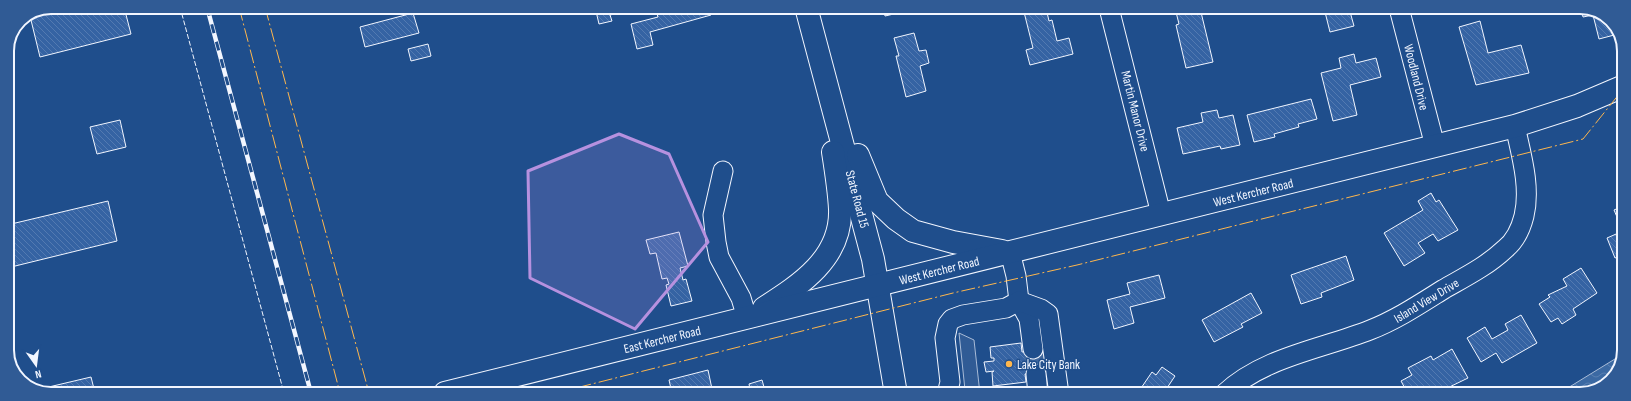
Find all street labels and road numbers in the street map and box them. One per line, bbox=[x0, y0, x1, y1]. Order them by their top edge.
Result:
street label: Woodland Drive bbox=[1400, 42, 1432, 112]
street label: Martin Manor Drive bbox=[1117, 69, 1153, 153]
street label: State Road 15 bbox=[842, 169, 872, 230]
street label: West Kercher Road bbox=[1212, 175, 1295, 211]
street label: West Kercher Road bbox=[898, 253, 981, 289]
street label: Island View Drive bbox=[1391, 275, 1462, 327]
street label: East Kercher Road bbox=[622, 323, 702, 357]

